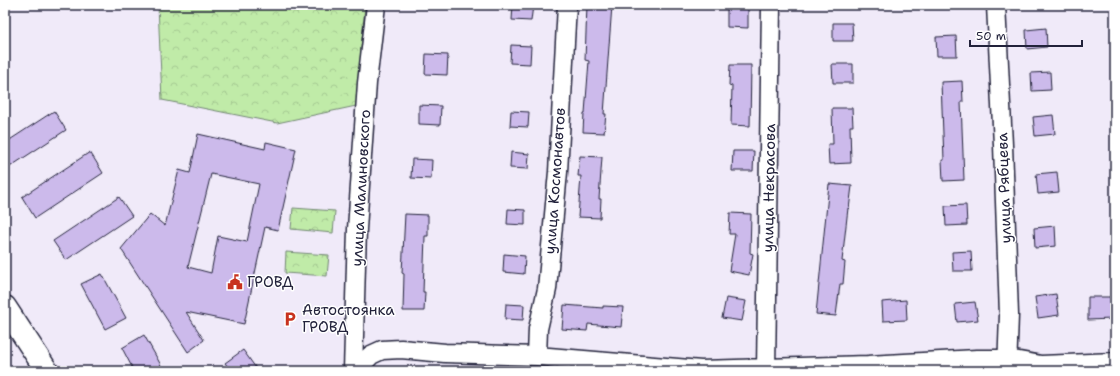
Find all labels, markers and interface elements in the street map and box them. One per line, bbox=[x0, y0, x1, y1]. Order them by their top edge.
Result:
scale bar bbox=[970, 22, 1082, 48]
text: 50 m bbox=[976, 28, 1006, 44]
street label: улица Космонавтов bbox=[540, 107, 570, 255]
street label: улица Малиновского bbox=[347, 109, 375, 267]
street label: улица Некрасова bbox=[758, 123, 780, 253]
street label: улица Рябцева bbox=[992, 131, 1016, 244]
place label: ГРОВД bbox=[247, 272, 294, 292]
public building icon: ГРОВД bbox=[226, 273, 244, 291]
place label: Автостоянка ГРОВД bbox=[302, 300, 395, 337]
parking icon: Автостоянка ГРОВД bbox=[281, 310, 299, 328]

